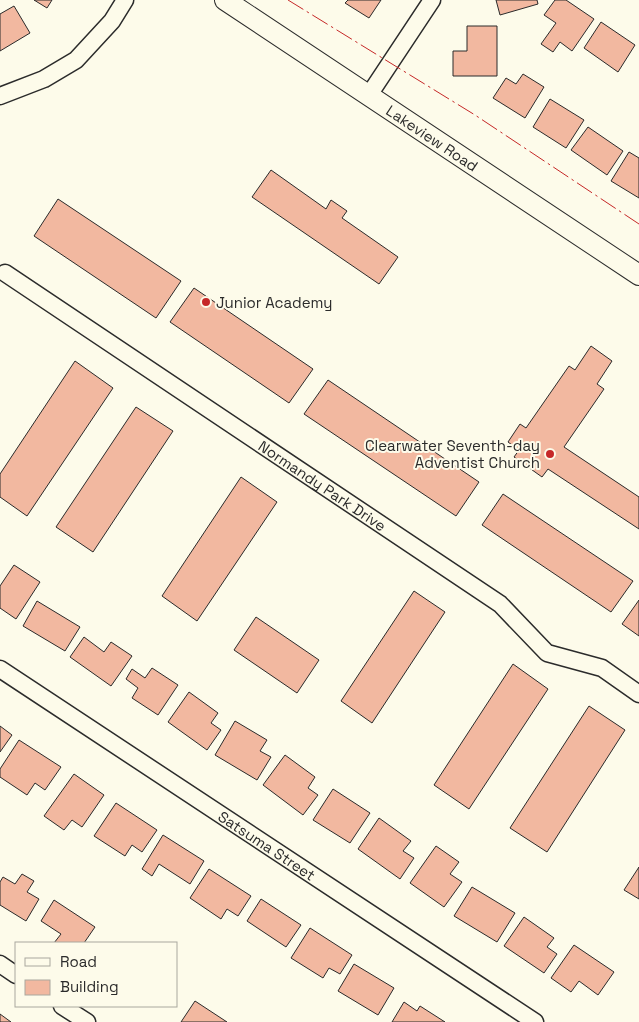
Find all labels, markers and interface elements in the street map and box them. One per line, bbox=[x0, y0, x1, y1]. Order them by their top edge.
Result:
street label: Lakeview Road bbox=[383, 100, 482, 175]
place label: Junior Academy bbox=[216, 293, 333, 312]
marker: Junior Academy bbox=[200, 296, 212, 308]
street label: Normandy Park Drive bbox=[255, 436, 390, 535]
place label: Clearwater Seventh-day Adventist Church bbox=[365, 436, 540, 472]
marker: Clearwater Seventh-day Adventist Church bbox=[544, 448, 556, 460]
street label: Satsuma Street bbox=[215, 806, 319, 884]
legend bbox=[15, 942, 178, 1007]
text: Road bbox=[60, 952, 97, 971]
text: Building bbox=[60, 977, 119, 996]

